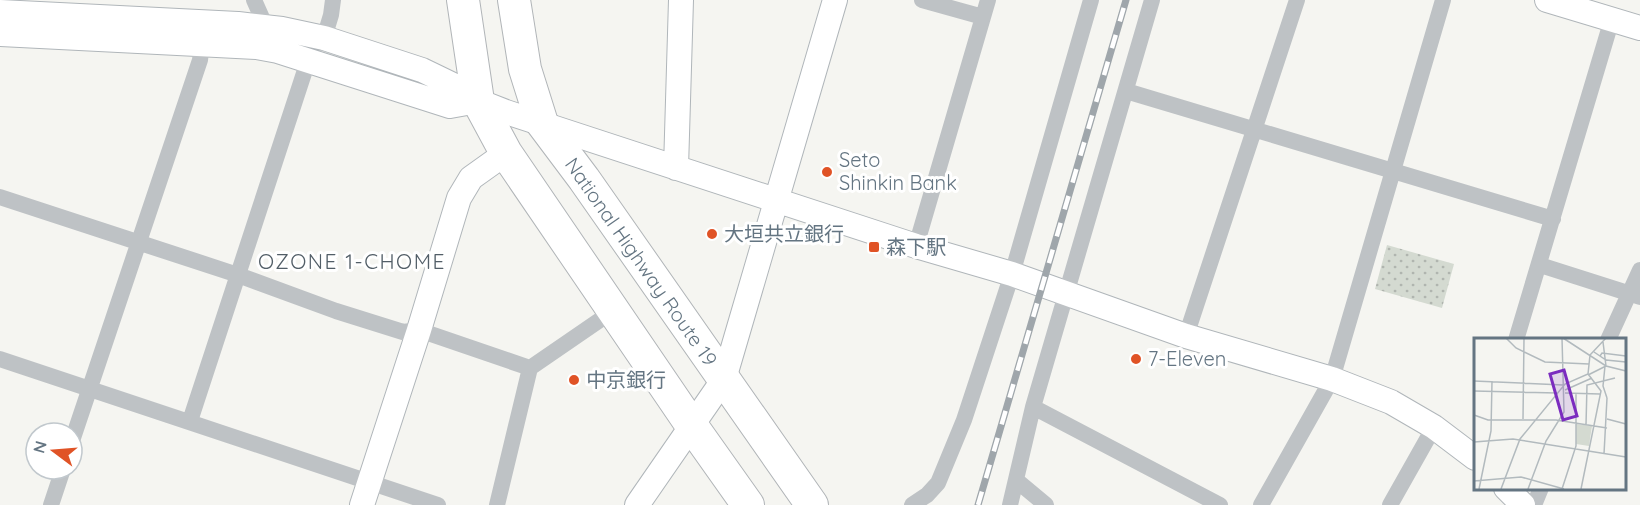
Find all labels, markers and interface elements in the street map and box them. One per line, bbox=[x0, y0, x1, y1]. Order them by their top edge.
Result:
place label: Seto Shinkin Bank bbox=[839, 147, 957, 195]
street label: National Highway Route 19 bbox=[560, 153, 723, 371]
marker: Seto Shinkin Bank bbox=[820, 165, 834, 179]
place label: 大垣共立銀行 bbox=[724, 221, 844, 246]
marker: 大垣共立銀行 bbox=[705, 227, 719, 241]
place label: 森下駅 bbox=[886, 234, 946, 259]
marker: 森下駅 bbox=[867, 240, 881, 254]
district label: OZONE 1-CHOME bbox=[258, 248, 446, 274]
inset map bbox=[1474, 338, 1625, 490]
place label: 7-Eleven bbox=[1148, 346, 1226, 371]
marker: 7-Eleven bbox=[1129, 352, 1143, 366]
place label: 中京銀行 bbox=[586, 367, 666, 392]
marker: 中京銀行 bbox=[567, 373, 581, 387]
north arrow bbox=[24, 421, 84, 481]
text: N bbox=[28, 438, 51, 455]

